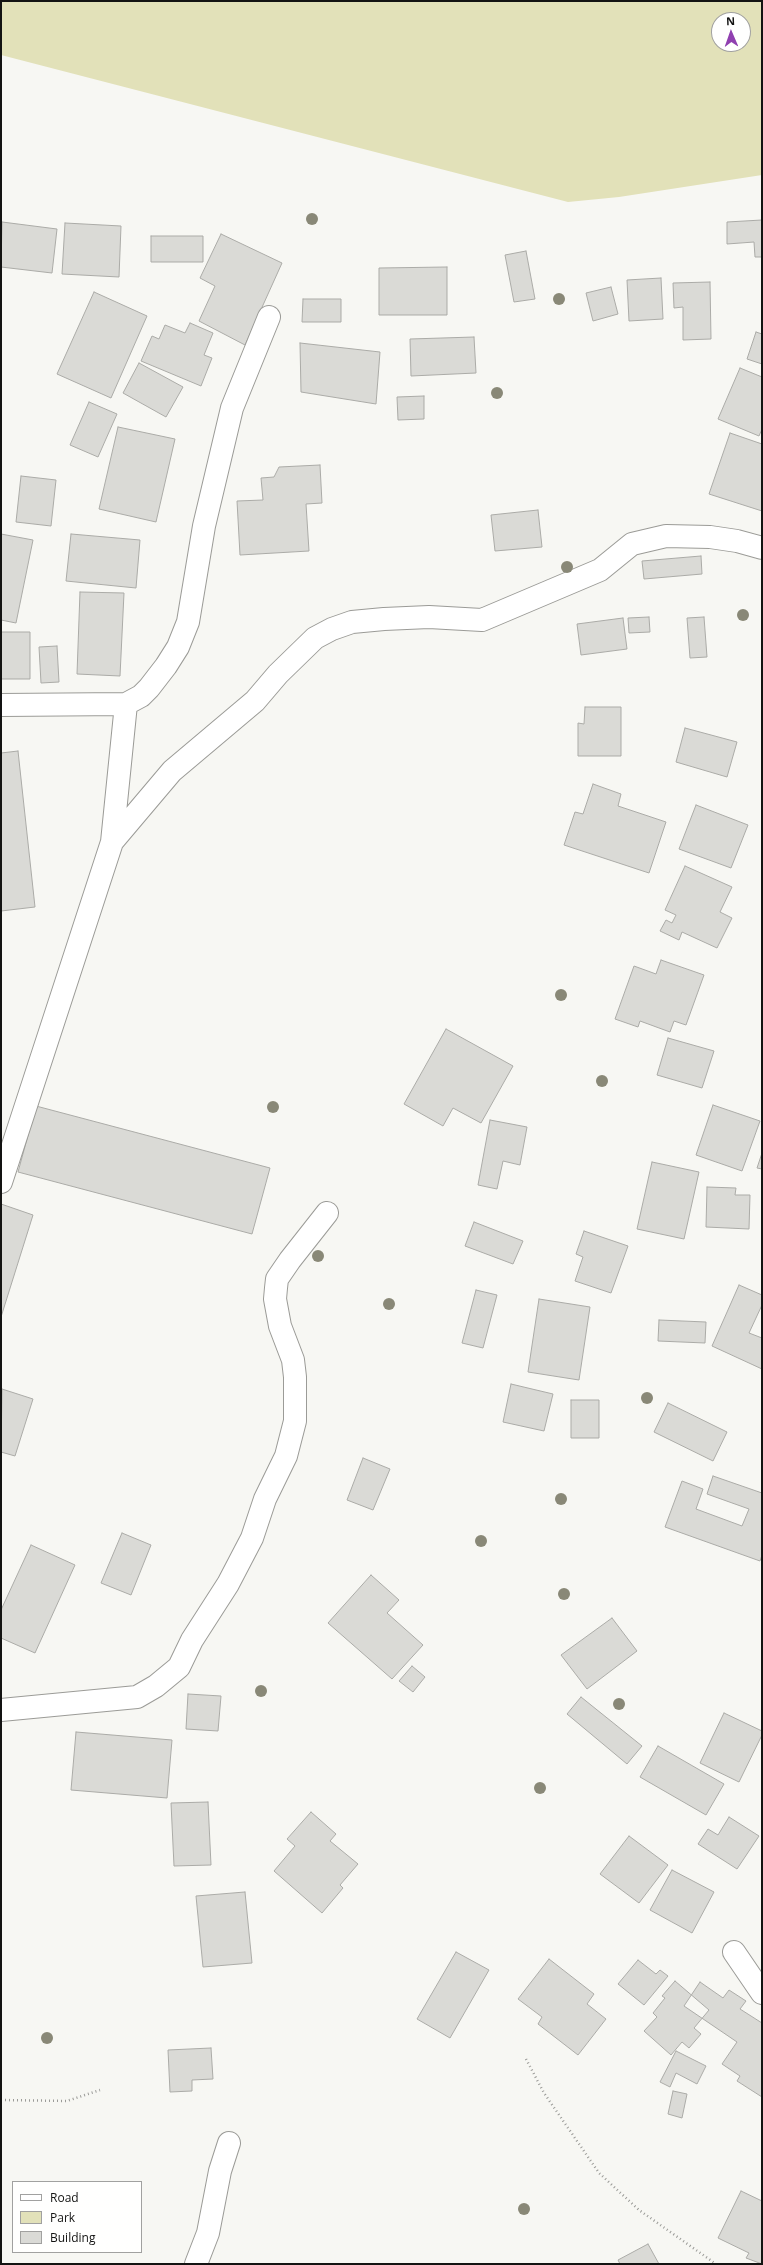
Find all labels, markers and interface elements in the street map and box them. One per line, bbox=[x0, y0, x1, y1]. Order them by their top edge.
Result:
north arrow bbox=[711, 12, 751, 52]
text: N bbox=[726, 13, 735, 28]
legend bbox=[12, 2181, 142, 2253]
text: Road bbox=[50, 2189, 79, 2206]
text: Park bbox=[50, 2209, 75, 2226]
text: Building bbox=[50, 2229, 95, 2246]

